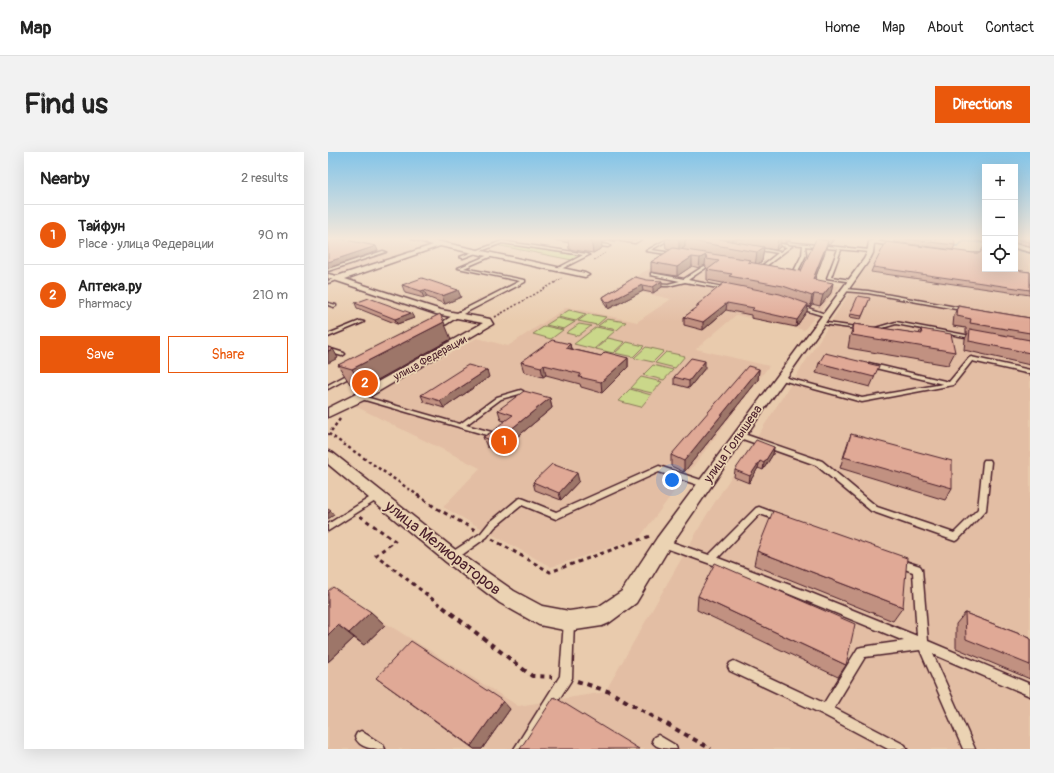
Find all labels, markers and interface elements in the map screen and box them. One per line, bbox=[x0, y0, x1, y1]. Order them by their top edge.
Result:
text: Map bbox=[20, 16, 51, 40]
text: Home bbox=[825, 19, 860, 36]
text: Map bbox=[882, 19, 905, 36]
text: About bbox=[927, 19, 963, 36]
text: Contact bbox=[985, 19, 1034, 36]
button: Directions bbox=[935, 86, 1030, 123]
text: Find us bbox=[24, 87, 108, 122]
map controls bbox=[982, 164, 1018, 272]
button: + bbox=[982, 164, 1018, 200]
text: Nearby bbox=[40, 168, 89, 189]
text: 2 results bbox=[241, 170, 288, 186]
button: − bbox=[982, 200, 1018, 236]
text: Тайфун bbox=[78, 217, 125, 236]
text: 1 bbox=[50, 227, 56, 243]
text: 90 m bbox=[258, 227, 288, 243]
text: Place · улица Федерации bbox=[78, 236, 214, 252]
button: locate bbox=[982, 236, 1018, 272]
text: Аптека.ру bbox=[78, 277, 142, 296]
text: 2 bbox=[49, 287, 57, 303]
text: 210 m bbox=[252, 287, 288, 303]
text: Pharmacy bbox=[78, 296, 132, 312]
street label: улица Федерации bbox=[390, 332, 469, 384]
button: Save bbox=[40, 336, 160, 373]
button: Share bbox=[168, 336, 288, 373]
pin: 2 bbox=[352, 368, 378, 398]
street label: улица Голышева bbox=[700, 402, 766, 487]
pin: 1 bbox=[491, 426, 517, 456]
your location bbox=[662, 470, 682, 490]
street label: улица Мелиораторов bbox=[380, 496, 505, 600]

